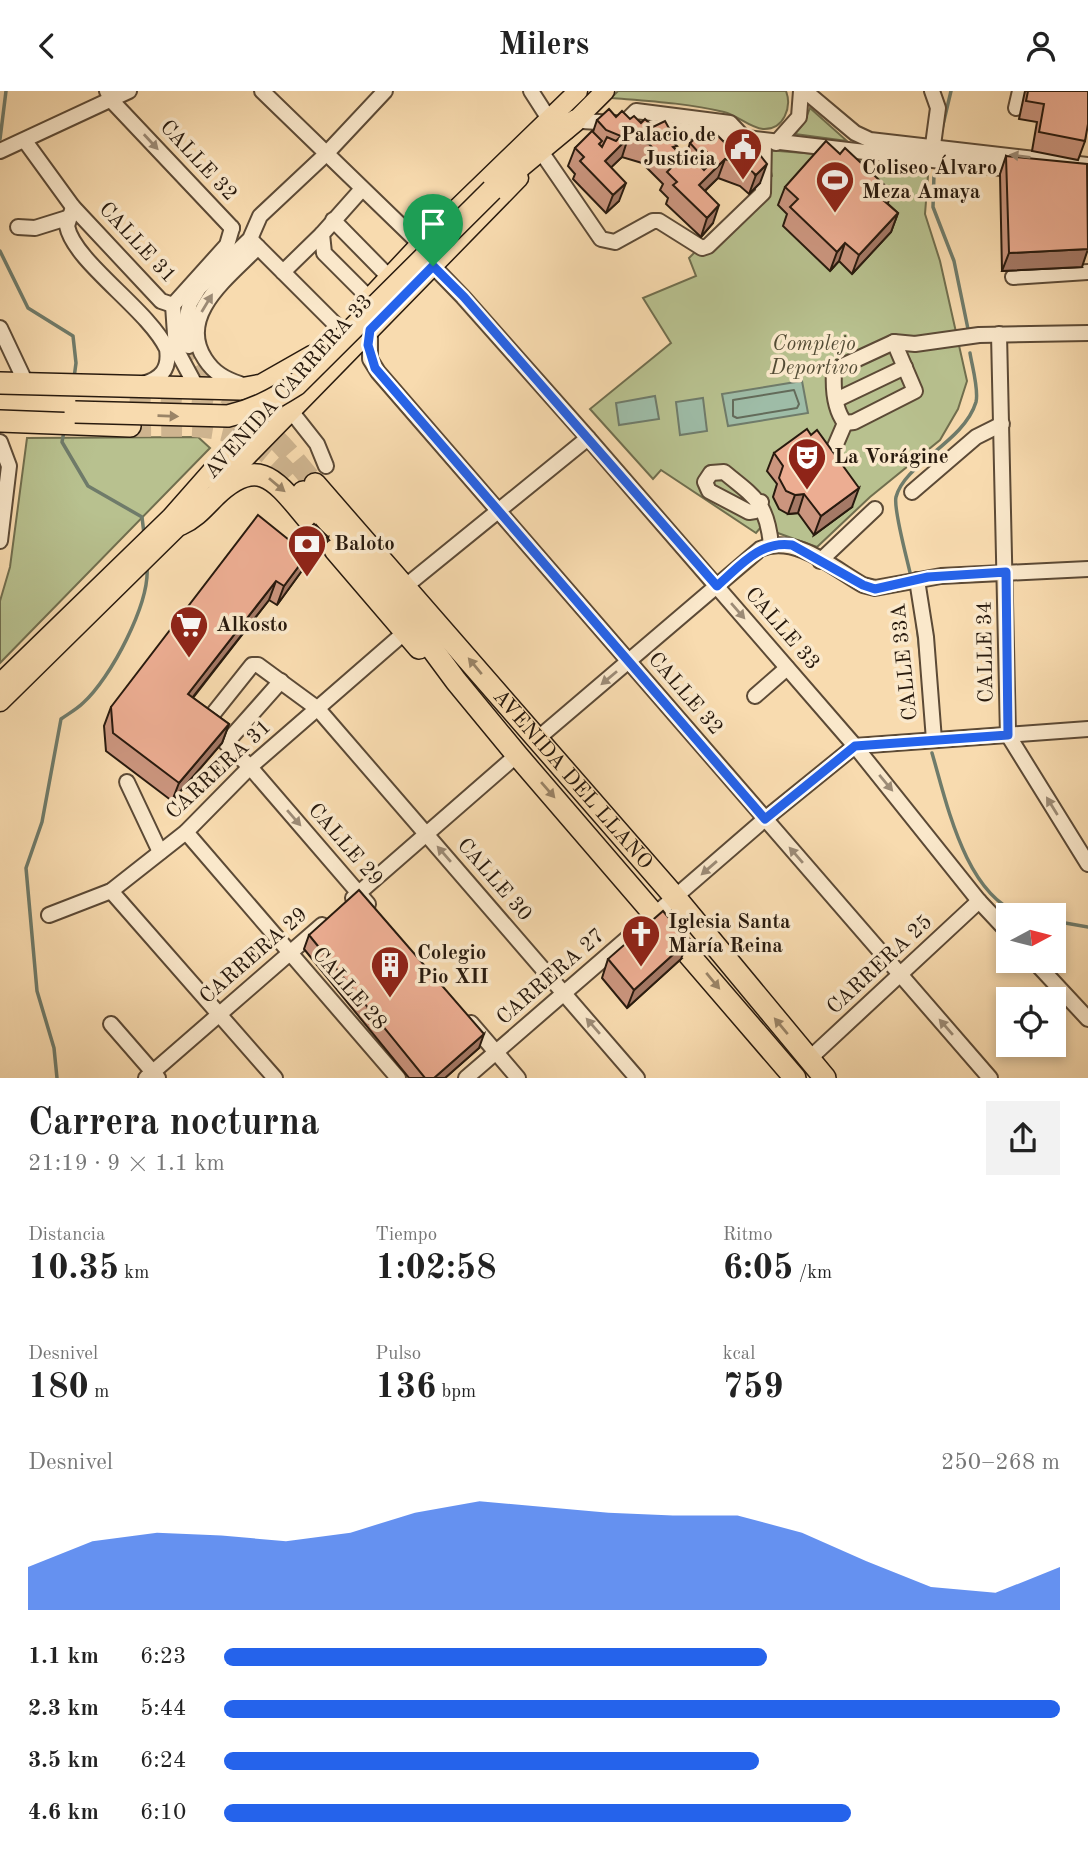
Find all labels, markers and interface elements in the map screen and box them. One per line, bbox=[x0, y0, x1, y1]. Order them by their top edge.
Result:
icon: back bbox=[28, 27, 66, 65]
icon: person bbox=[1022, 27, 1060, 65]
text: Milers bbox=[499, 30, 589, 62]
street label: CALLE 32 bbox=[156, 117, 240, 205]
place label: Palacio de Justicia bbox=[621, 125, 716, 170]
public building icon: Palacio de Justicia bbox=[722, 126, 764, 181]
one-way arrow bbox=[143, 134, 160, 151]
one-way arrow bbox=[1009, 151, 1031, 162]
place label: Coliseo Álvaro Meza Amaya bbox=[862, 154, 997, 203]
sports icon: Coliseo Álvaro Meza Amaya bbox=[814, 159, 856, 214]
pin bbox=[403, 194, 463, 266]
street label: CALLE 31 bbox=[95, 199, 179, 287]
icon: arrive bbox=[414, 205, 452, 243]
street label: AVENIDA CARRERA 33 bbox=[201, 291, 377, 483]
one-way arrow bbox=[201, 293, 213, 312]
park label: Complejo Deportivo bbox=[769, 334, 858, 379]
one-way arrow bbox=[157, 411, 179, 422]
theatre icon: La Vorágine bbox=[786, 436, 828, 491]
place label: La Vorágine bbox=[834, 447, 949, 468]
one-way arrow bbox=[268, 477, 286, 492]
bank icon: Baloto bbox=[286, 523, 328, 578]
place label: Baloto bbox=[334, 534, 395, 555]
street label: CALLE 33 bbox=[741, 584, 823, 674]
street label: CALLE 34 bbox=[975, 601, 997, 703]
one-way arrow bbox=[730, 602, 745, 619]
street label: CALLE 33A bbox=[888, 602, 922, 722]
supermarket icon: Alkosto bbox=[168, 604, 210, 659]
place label: Alkosto bbox=[216, 615, 288, 636]
street label: CALLE 32 bbox=[644, 649, 726, 739]
one-way arrow bbox=[468, 658, 483, 675]
one-way arrow bbox=[600, 670, 617, 685]
street label: AVENIDA DEL LLANO bbox=[489, 686, 656, 873]
street label: CARRERA 31 bbox=[163, 716, 275, 824]
one-way arrow bbox=[878, 774, 893, 791]
one-way arrow bbox=[540, 781, 556, 799]
one-way arrow bbox=[1046, 796, 1059, 815]
street label: CALLE 29 bbox=[304, 800, 386, 890]
one-way arrow bbox=[286, 810, 301, 827]
street label: CALLE 30 bbox=[453, 835, 535, 925]
one-way arrow bbox=[437, 846, 452, 863]
one-way arrow bbox=[788, 846, 804, 864]
one-way arrow bbox=[700, 860, 717, 875]
north arrow bbox=[996, 903, 1066, 973]
map controls bbox=[996, 903, 1066, 1057]
street label: CARRERA 29 bbox=[196, 904, 312, 1008]
street label: CARRERA 25 bbox=[824, 911, 936, 1019]
place label: Iglesia Santa María Reina bbox=[668, 912, 791, 957]
church icon: Iglesia Santa María Reina bbox=[620, 913, 662, 968]
street label: CARRERA 27 bbox=[493, 925, 609, 1029]
place label: Colegio Pio XII bbox=[417, 943, 489, 988]
street label: CALLE 28 bbox=[308, 944, 390, 1034]
building icon: Colegio Pio XII bbox=[369, 944, 411, 999]
one-way arrow bbox=[705, 972, 720, 989]
button: locate bbox=[996, 987, 1066, 1057]
one-way arrow bbox=[774, 1017, 789, 1035]
one-way arrow bbox=[586, 1018, 601, 1035]
one-way arrow bbox=[938, 1018, 954, 1035]
button: share bbox=[986, 1101, 1060, 1175]
text: Carrera nocturna bbox=[28, 1105, 319, 1143]
text: 21:19 · 9 × 1.1 km bbox=[28, 1152, 225, 1175]
text: Distancia bbox=[28, 1226, 105, 1245]
text: Tiempo bbox=[375, 1226, 437, 1245]
text: Ritmo bbox=[723, 1226, 773, 1245]
text: 10.35 bbox=[28, 1251, 119, 1286]
text: 1:02:58 bbox=[375, 1251, 496, 1286]
text: 6:05 bbox=[723, 1251, 793, 1286]
text: km bbox=[119, 1264, 149, 1283]
text: /km bbox=[793, 1264, 832, 1283]
text: Desnivel bbox=[28, 1345, 98, 1364]
text: Pulso bbox=[375, 1345, 421, 1364]
text: kcal bbox=[723, 1345, 755, 1364]
text: 180 bbox=[28, 1370, 89, 1405]
text: 136 bbox=[375, 1370, 436, 1405]
text: 759 bbox=[723, 1370, 784, 1405]
text: m bbox=[89, 1383, 109, 1402]
text: bpm bbox=[436, 1383, 476, 1402]
text: Desnivel bbox=[28, 1451, 113, 1474]
text: 250–268 m bbox=[941, 1451, 1060, 1474]
text: 1.1 km bbox=[28, 1645, 99, 1668]
text: 6:23 bbox=[140, 1645, 186, 1668]
text: 2.3 km bbox=[28, 1697, 99, 1720]
text: 5:44 bbox=[140, 1697, 186, 1720]
text: 3.5 km bbox=[28, 1749, 99, 1772]
text: 6:24 bbox=[140, 1749, 186, 1772]
text: 4.6 km bbox=[28, 1801, 99, 1824]
text: 6:10 bbox=[140, 1801, 186, 1824]

